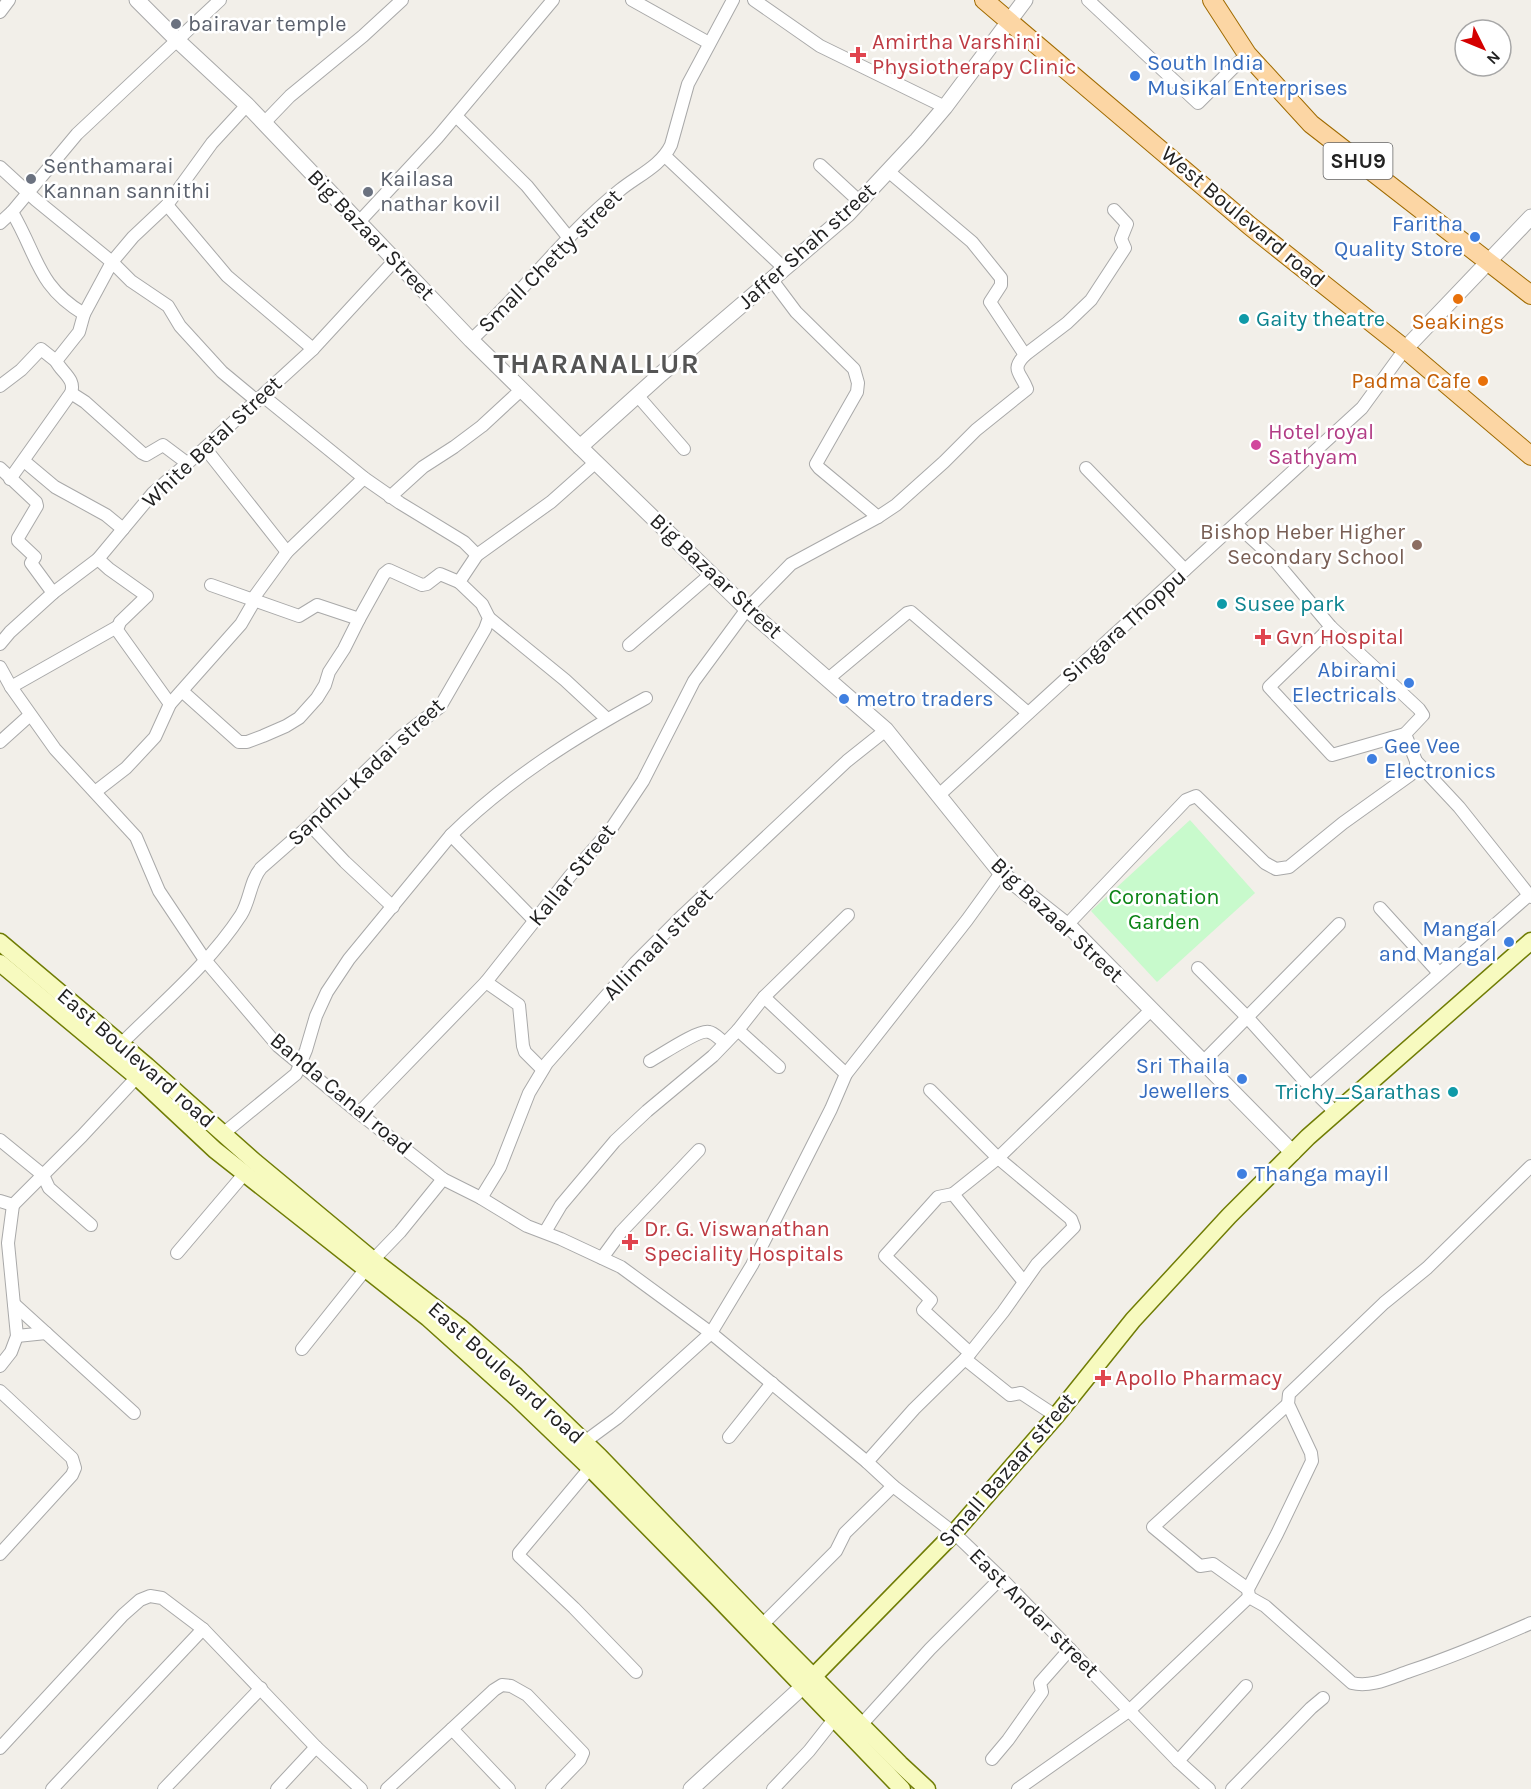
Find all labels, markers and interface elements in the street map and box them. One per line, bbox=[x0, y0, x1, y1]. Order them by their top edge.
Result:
place label: bairavar temple bbox=[188, 11, 347, 37]
marker: bairavar temple bbox=[169, 17, 183, 31]
north arrow bbox=[1453, 18, 1513, 78]
place label: Amirtha Varshini Physiotherapy Clinic bbox=[872, 29, 1076, 80]
marker: Amirtha Varshini Physiotherapy Clinic bbox=[849, 46, 867, 64]
text: N bbox=[1483, 47, 1504, 69]
place label: South India Musikal Enterprises bbox=[1147, 50, 1348, 101]
marker: South India Musikal Enterprises bbox=[1128, 69, 1142, 83]
street label: West Boulevard road bbox=[1156, 141, 1330, 293]
road number: SHU9 bbox=[1324, 143, 1392, 179]
place label: Senthamarai Kannan sannithi bbox=[43, 153, 211, 204]
street label: Big Bazaar Street bbox=[302, 164, 440, 306]
place label: Kailasa nathar kovil bbox=[380, 166, 500, 217]
marker: Senthamarai Kannan sannithi bbox=[24, 172, 38, 186]
street label: Jaffer Shah street bbox=[733, 177, 881, 315]
street label: Small Chetty street bbox=[473, 184, 627, 338]
marker: Kailasa nathar kovil bbox=[361, 185, 375, 199]
place label: Faritha Quality Store bbox=[1334, 211, 1463, 262]
marker: Faritha Quality Store bbox=[1468, 230, 1482, 244]
marker: Seakings bbox=[1451, 292, 1465, 306]
place label: Gaity theatre bbox=[1256, 306, 1385, 332]
place label: Seakings bbox=[1412, 309, 1504, 335]
marker: Gaity theatre bbox=[1237, 312, 1251, 326]
district label: THARANALLUR bbox=[494, 347, 700, 380]
place label: Padma Cafe bbox=[1351, 368, 1471, 394]
street label: White Betal Street bbox=[137, 371, 287, 513]
marker: Padma Cafe bbox=[1476, 374, 1490, 388]
place label: Hotel royal Sathyam bbox=[1268, 419, 1374, 470]
marker: Hotel royal Sathyam bbox=[1249, 438, 1263, 452]
street label: Big Bazaar Street bbox=[644, 508, 788, 644]
place label: Bishop Heber Higher Secondary School bbox=[1200, 519, 1405, 570]
marker: Bishop Heber Higher Secondary School bbox=[1410, 538, 1424, 552]
street label: Singara Thoppu bbox=[1056, 563, 1192, 689]
place label: Susee park bbox=[1234, 591, 1345, 617]
marker: Susee park bbox=[1215, 597, 1229, 611]
place label: Gvn Hospital bbox=[1276, 624, 1404, 650]
marker: Gvn Hospital bbox=[1254, 628, 1272, 646]
place label: Abirami Electricals bbox=[1292, 657, 1397, 708]
marker: Abirami Electricals bbox=[1402, 676, 1416, 690]
place label: metro traders bbox=[856, 686, 994, 712]
marker: metro traders bbox=[837, 692, 851, 706]
street label: Sandhu Kadai street bbox=[282, 693, 450, 851]
place label: Gee Vee Electronics bbox=[1384, 733, 1496, 784]
marker: Gee Vee Electronics bbox=[1365, 752, 1379, 766]
street label: Kallar Street bbox=[523, 819, 621, 931]
street label: Big Bazaar Street bbox=[985, 852, 1129, 988]
street label: Allimaal street bbox=[598, 882, 718, 1006]
park label: Coronation Garden bbox=[1108, 884, 1220, 935]
place label: Mangal and Mangal bbox=[1379, 916, 1497, 967]
marker: Mangal and Mangal bbox=[1502, 935, 1516, 949]
street label: East Boulevard road bbox=[52, 982, 220, 1134]
street label: Banda Canal road bbox=[265, 1027, 417, 1161]
place label: Sri Thaila Jewellers bbox=[1136, 1053, 1230, 1104]
marker: Sri Thaila Jewellers bbox=[1235, 1072, 1249, 1086]
place label: Trichy_Sarathas bbox=[1276, 1079, 1441, 1105]
marker: Trichy_Sarathas bbox=[1446, 1085, 1460, 1099]
place label: Thanga mayil bbox=[1254, 1161, 1389, 1187]
marker: Thanga mayil bbox=[1235, 1167, 1249, 1181]
place label: Dr. G. Viswanathan Speciality Hospitals bbox=[644, 1216, 844, 1267]
marker: Dr. G. Viswanathan Speciality Hospitals bbox=[621, 1233, 639, 1251]
street label: East Boulevard road bbox=[423, 1296, 589, 1450]
place label: Apollo Pharmacy bbox=[1115, 1365, 1282, 1391]
marker: Apollo Pharmacy bbox=[1096, 1371, 1110, 1385]
street label: Small Bazaar street bbox=[933, 1388, 1081, 1552]
street label: East Andar street bbox=[964, 1543, 1104, 1683]

